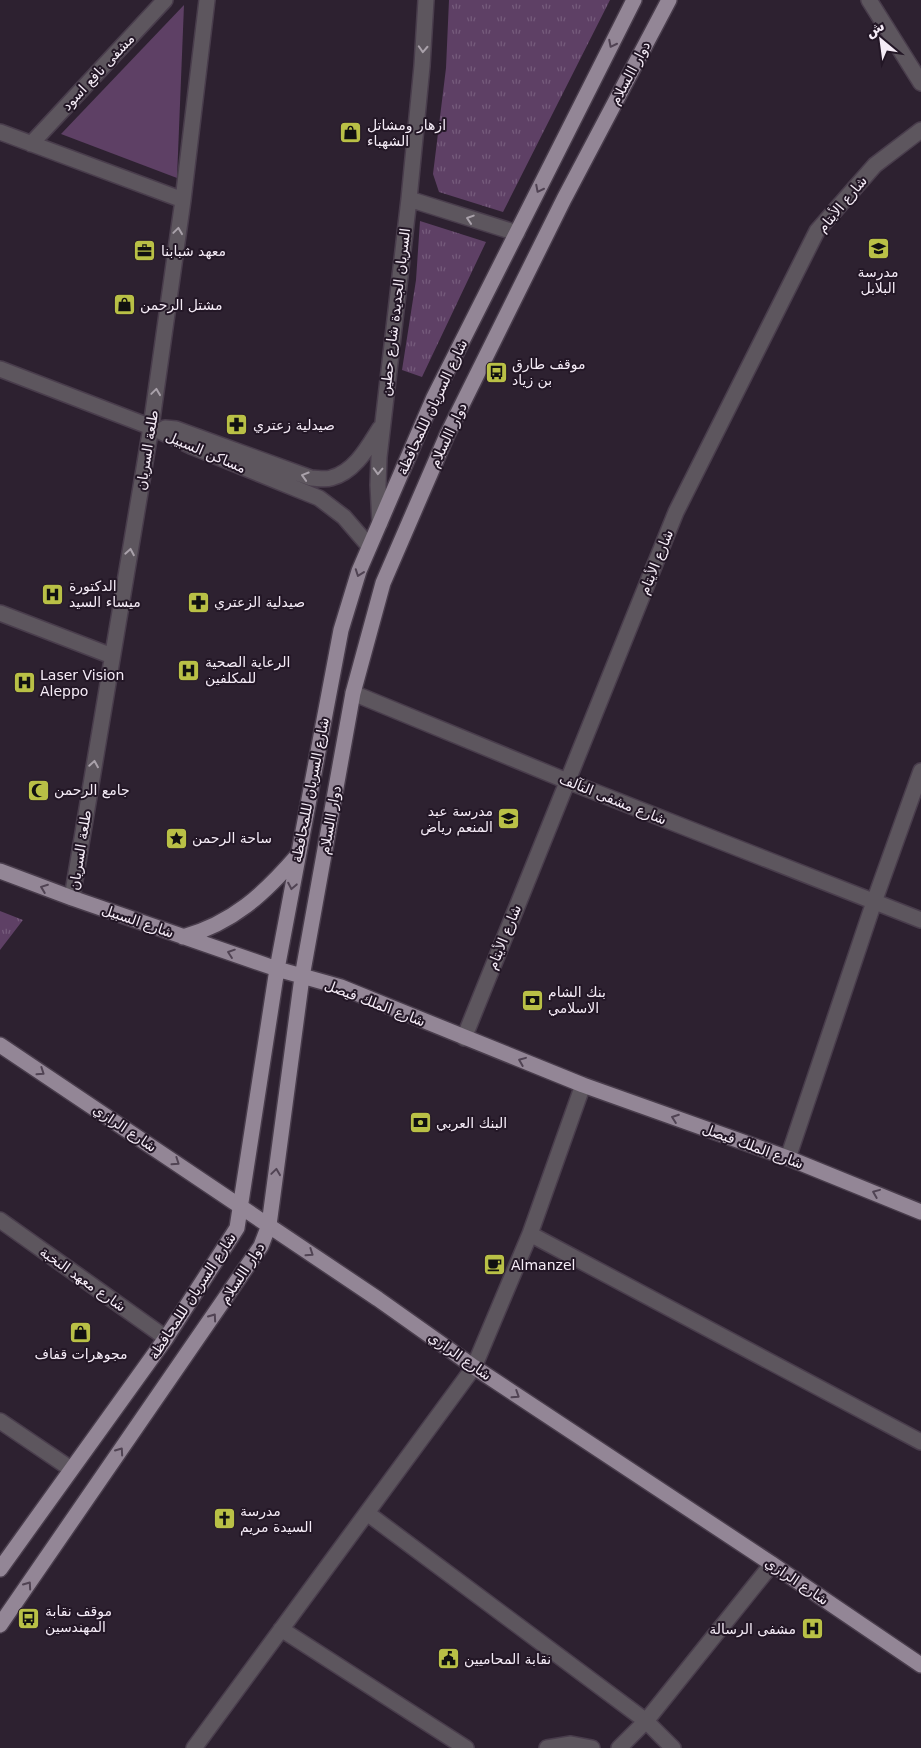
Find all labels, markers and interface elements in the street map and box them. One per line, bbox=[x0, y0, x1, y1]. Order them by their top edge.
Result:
north arrow bbox=[856, 15, 906, 65]
text: ش bbox=[862, 17, 887, 40]
street label: مشفى نافع اسود bbox=[58, 30, 138, 114]
street label: دوار االسلام bbox=[607, 38, 654, 108]
one-way arrow bbox=[608, 38, 618, 47]
one-way arrow bbox=[418, 45, 429, 53]
place label: ازهار ومشاتل الشهباء bbox=[367, 117, 446, 150]
shop icon: ازهار ومشاتل الشهباء bbox=[339, 121, 363, 145]
street label: شارع الأيتام bbox=[813, 172, 871, 236]
one-way arrow bbox=[535, 183, 545, 192]
one-way arrow bbox=[466, 214, 475, 224]
one-way arrow bbox=[173, 226, 183, 235]
street label: السريان الجديدة شارع حطين bbox=[377, 227, 414, 397]
school or university icon: مدرسة البلابل bbox=[866, 237, 890, 261]
office icon: معهد شبابنا bbox=[133, 239, 157, 263]
place label: معهد شبابنا bbox=[161, 243, 226, 260]
place label: مدرسة البلابل bbox=[858, 264, 898, 296]
shop icon: مشتل الرحمن bbox=[112, 293, 136, 317]
place label: مشتل الرحمن bbox=[140, 297, 223, 314]
street label: شارع السريان لللمحافظة bbox=[394, 337, 471, 478]
place label: موقف طارق بن زياد bbox=[512, 356, 585, 389]
bus stop icon: موقف طارق بن زياد bbox=[484, 360, 508, 384]
one-way arrow bbox=[150, 387, 161, 395]
street label: دوار االسلام bbox=[426, 400, 471, 470]
street label: طلعة السريان bbox=[133, 409, 162, 492]
pharmacy icon: صيدلية زعتري bbox=[225, 413, 249, 437]
place label: صيدلية زعتري bbox=[253, 417, 335, 434]
street label: مساكن السبيل bbox=[163, 428, 249, 477]
one-way arrow bbox=[373, 468, 383, 475]
one-way arrow bbox=[302, 471, 310, 481]
street label: شارع الأيتام bbox=[635, 527, 677, 597]
one-way arrow bbox=[124, 548, 134, 556]
one-way arrow bbox=[355, 568, 365, 577]
place label: الدكتورة ميساء السيد bbox=[69, 578, 141, 610]
hospital icon: الدكتورة ميساء السيد bbox=[41, 582, 65, 606]
pharmacy icon: صيدلية الزعتري bbox=[186, 590, 210, 614]
place label: صيدلية الزعتري bbox=[214, 594, 305, 611]
place label: الرعاية الصحية للمكلفين bbox=[205, 654, 290, 687]
hospital icon: الرعاية الصحية للمكلفين bbox=[177, 658, 201, 682]
place label: Laser Vision Aleppo bbox=[40, 667, 124, 699]
hospital icon: Laser Vision Aleppo bbox=[12, 671, 36, 695]
street label: شارع السريان لللمحافظة bbox=[288, 716, 333, 864]
one-way arrow bbox=[89, 760, 99, 768]
street label: شارع مشفى التآلف bbox=[557, 770, 669, 829]
mosque icon: جامع الرحمن bbox=[26, 778, 50, 802]
place label: جامع الرحمن bbox=[54, 782, 130, 799]
street label: دوار االسلام bbox=[316, 784, 345, 856]
place label: مدرسة عبد المنعم رياض bbox=[420, 803, 493, 836]
school or university icon: مدرسة عبد المنعم رياض bbox=[497, 807, 521, 831]
street label: طلعة السريان bbox=[66, 809, 95, 892]
place icon: ساحة الرحمن bbox=[164, 826, 188, 850]
place label: ساحة الرحمن bbox=[192, 830, 272, 847]
one-way arrow bbox=[288, 881, 298, 890]
one-way arrow bbox=[40, 884, 49, 894]
street label: شارع السبيل bbox=[99, 901, 176, 942]
street label: شارع الأيتام bbox=[483, 902, 525, 972]
one-way arrow bbox=[227, 949, 235, 959]
street label: شارع الملك فيصل bbox=[322, 976, 428, 1030]
place label: بنك الشام الاسلامي bbox=[548, 984, 606, 1017]
bank icon: بنك الشام الاسلامي bbox=[520, 988, 544, 1012]
one-way arrow bbox=[518, 1057, 527, 1067]
one-way arrow bbox=[35, 1065, 44, 1075]
street label: شارع الرازي bbox=[90, 1101, 160, 1156]
bank icon: البنك العربي bbox=[408, 1111, 432, 1135]
one-way arrow bbox=[671, 1114, 679, 1124]
place label: البنك العربي bbox=[436, 1115, 507, 1132]
street label: شارع الملك فيصل bbox=[700, 1120, 806, 1173]
one-way arrow bbox=[170, 1156, 179, 1165]
one-way arrow bbox=[270, 1167, 281, 1175]
one-way arrow bbox=[872, 1189, 881, 1200]
street label: شارع السريان لللمحافظة bbox=[145, 1230, 240, 1363]
street label: دوار االسلام bbox=[216, 1239, 269, 1307]
street label: شارع معهد النخبة bbox=[36, 1243, 129, 1315]
one-way arrow bbox=[305, 1247, 314, 1256]
cafe icon: Almanzel bbox=[483, 1253, 507, 1277]
place label: Almanzel bbox=[511, 1257, 575, 1273]
one-way arrow bbox=[206, 1313, 216, 1322]
shop icon: مجوهرات قفاف bbox=[69, 1320, 93, 1344]
street label: شارع الرازي bbox=[425, 1328, 495, 1384]
place label: مجوهرات قفاف bbox=[35, 1346, 127, 1363]
one-way arrow bbox=[510, 1389, 520, 1398]
one-way arrow bbox=[114, 1447, 123, 1457]
place label: مدرسة السيدة مريم bbox=[240, 1503, 312, 1536]
church icon: مدرسة السيدة مريم bbox=[212, 1507, 236, 1531]
street label: شارع الرازي bbox=[762, 1554, 832, 1609]
one-way arrow bbox=[22, 1581, 31, 1591]
place label: موقف نقابة المهندسين bbox=[45, 1603, 112, 1636]
bus stop icon: موقف نقابة المهندسين bbox=[17, 1607, 41, 1631]
hospital icon: مشفى الرسالة bbox=[800, 1617, 824, 1641]
place label: مشفى الرسالة bbox=[709, 1621, 796, 1638]
public building icon: نقابة المحاميين bbox=[436, 1647, 460, 1671]
place label: نقابة المحاميين bbox=[464, 1651, 551, 1668]

